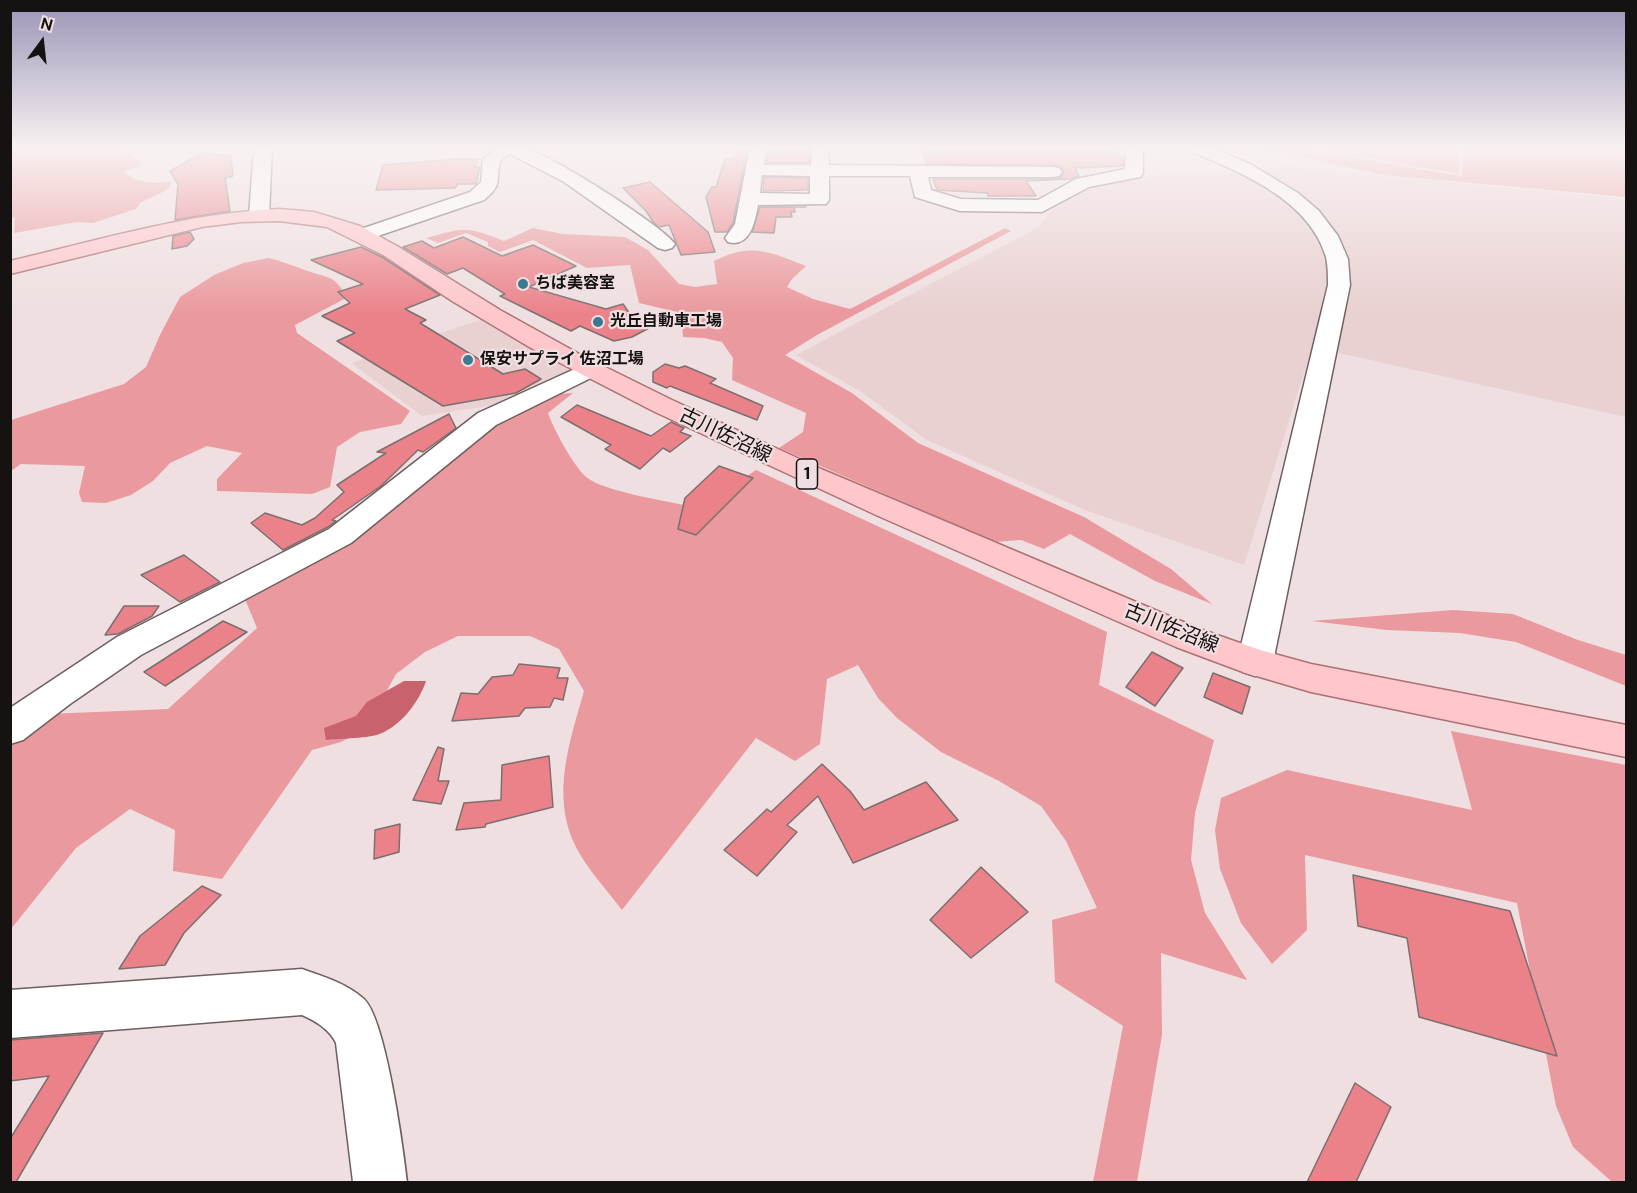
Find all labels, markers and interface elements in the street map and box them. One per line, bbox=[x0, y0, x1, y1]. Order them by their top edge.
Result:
north arrow bbox=[12, 12, 72, 72]
text: N bbox=[38, 12, 55, 36]
place label: ちば美容室 bbox=[535, 274, 615, 294]
marker: ちば美容室 bbox=[516, 277, 530, 291]
place label: 光丘自動車工場 bbox=[610, 312, 722, 332]
marker: 光丘自動車工場 bbox=[591, 315, 605, 329]
place label: 保安サプライ 佐沼工場 bbox=[480, 350, 644, 370]
marker: 保安サプライ 佐沼工場 bbox=[461, 353, 475, 367]
street label: 古川佐沼線 bbox=[675, 403, 775, 469]
road number: 1 bbox=[796, 459, 818, 489]
street label: 古川佐沼線 bbox=[1120, 599, 1222, 659]

